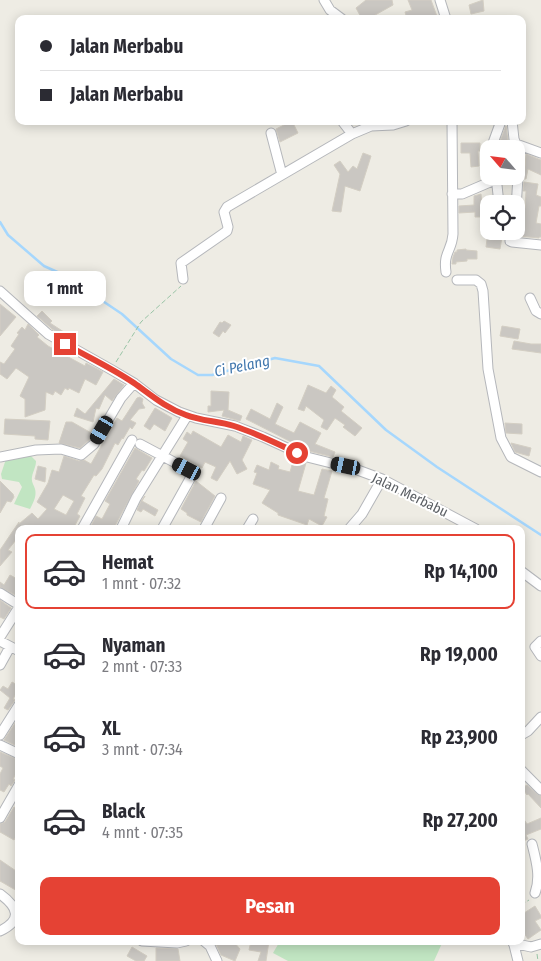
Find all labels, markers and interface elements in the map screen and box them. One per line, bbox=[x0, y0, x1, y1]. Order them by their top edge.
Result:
text: Jalan Merbabu bbox=[70, 35, 183, 58]
text: Jalan Merbabu bbox=[70, 83, 183, 106]
north arrow bbox=[480, 140, 525, 185]
map controls bbox=[480, 140, 525, 240]
button: locate bbox=[480, 195, 525, 240]
callout: 1 mnt bbox=[24, 272, 106, 306]
text: 1 mnt bbox=[47, 279, 83, 298]
route end bbox=[54, 333, 76, 355]
water label: Ci Pelang bbox=[212, 351, 272, 381]
car bbox=[88, 413, 115, 447]
route start bbox=[286, 442, 308, 464]
car bbox=[170, 456, 203, 482]
car bbox=[329, 456, 362, 476]
street label: Jalan Merbabu bbox=[369, 469, 451, 521]
icon: car bbox=[42, 549, 87, 594]
text: Hemat bbox=[102, 551, 154, 574]
text: Rp 14,100 bbox=[424, 560, 498, 583]
text: 1 mnt · 07:32 bbox=[102, 574, 181, 593]
icon: car bbox=[42, 632, 87, 677]
text: Nyaman bbox=[102, 634, 165, 657]
text: Rp 19,000 bbox=[420, 643, 498, 666]
text: 2 mnt · 07:33 bbox=[102, 657, 182, 676]
icon: car bbox=[42, 715, 87, 760]
text: XL bbox=[102, 717, 121, 740]
text: Rp 23,900 bbox=[421, 726, 498, 749]
text: 3 mnt · 07:34 bbox=[102, 740, 183, 759]
icon: car bbox=[42, 798, 87, 843]
text: Black bbox=[102, 800, 145, 823]
text: Rp 27,200 bbox=[422, 809, 498, 832]
text: 4 mnt · 07:35 bbox=[102, 823, 183, 842]
button: Pesan bbox=[40, 877, 500, 935]

